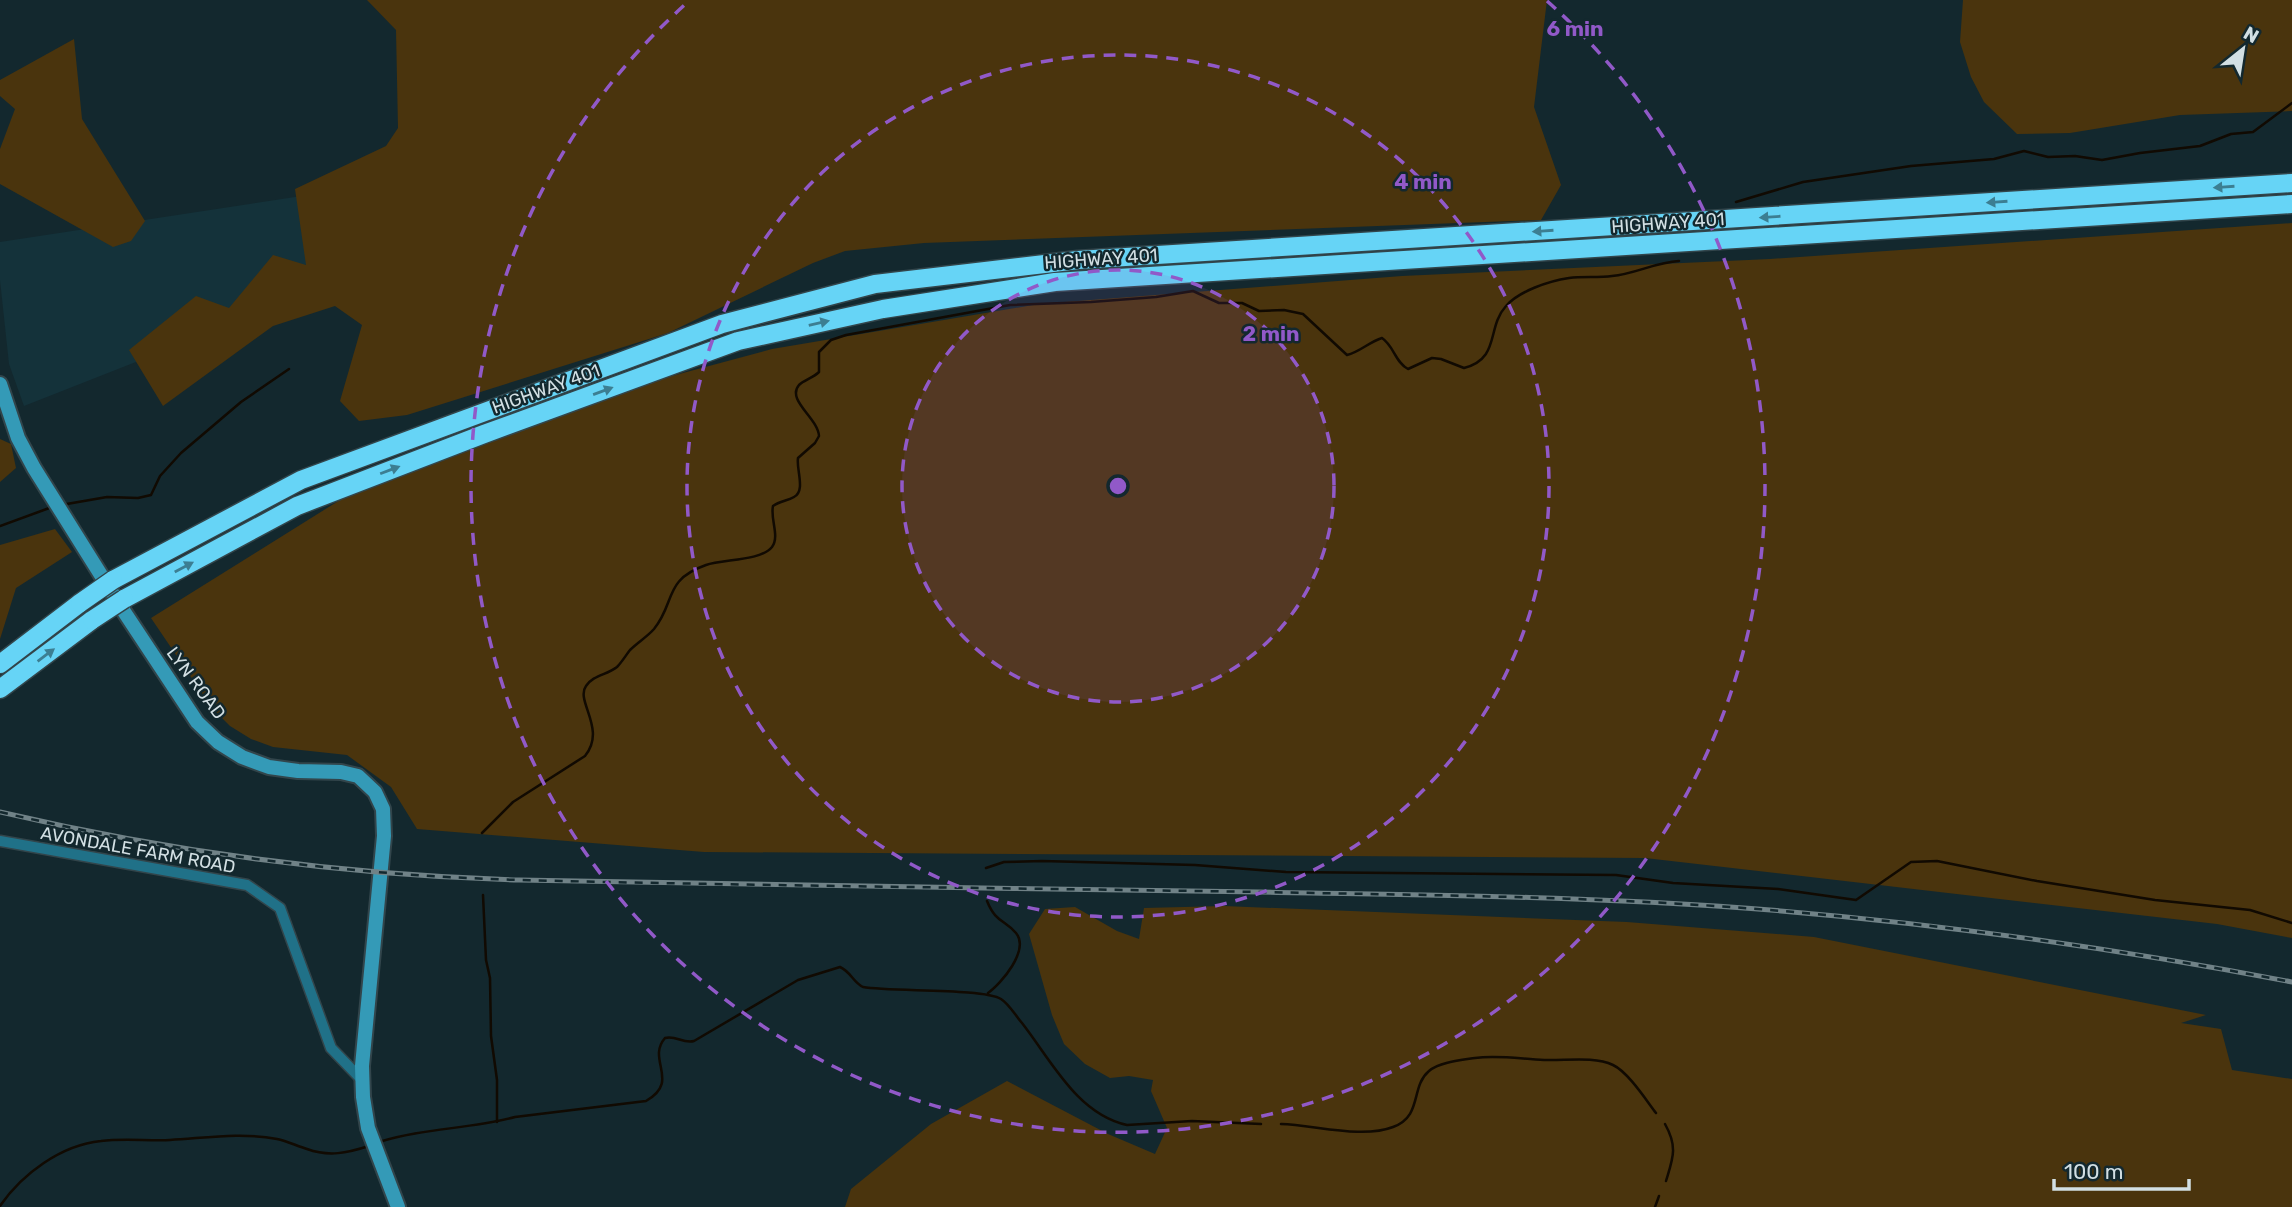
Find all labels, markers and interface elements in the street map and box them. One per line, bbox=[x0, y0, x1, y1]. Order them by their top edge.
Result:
north arrow bbox=[2208, 14, 2278, 84]
text: 6 min bbox=[1547, 16, 1603, 41]
text: N bbox=[2240, 21, 2263, 48]
text: 4 min bbox=[1394, 169, 1452, 194]
one-way arrow bbox=[2213, 182, 2235, 193]
one-way arrow bbox=[1986, 197, 2008, 208]
street label: HIGHWAY 401 bbox=[1611, 208, 1725, 238]
one-way arrow bbox=[1759, 212, 1781, 223]
one-way arrow bbox=[1532, 226, 1554, 237]
street label: HIGHWAY 401 bbox=[1044, 244, 1158, 274]
one-way arrow bbox=[808, 317, 830, 328]
text: 2 min bbox=[1243, 321, 1299, 346]
street label: HIGHWAY 401 bbox=[489, 359, 603, 419]
one-way arrow bbox=[592, 385, 613, 396]
one-way arrow bbox=[379, 464, 400, 475]
centre of rings bbox=[1106, 474, 1130, 498]
one-way arrow bbox=[174, 561, 194, 573]
street label: LYN ROAD bbox=[162, 642, 230, 724]
one-way arrow bbox=[37, 648, 55, 662]
street label: AVONDALE FARM ROAD bbox=[39, 822, 237, 878]
scale bar bbox=[2054, 1148, 2189, 1192]
text: 100 m bbox=[2064, 1159, 2123, 1184]

